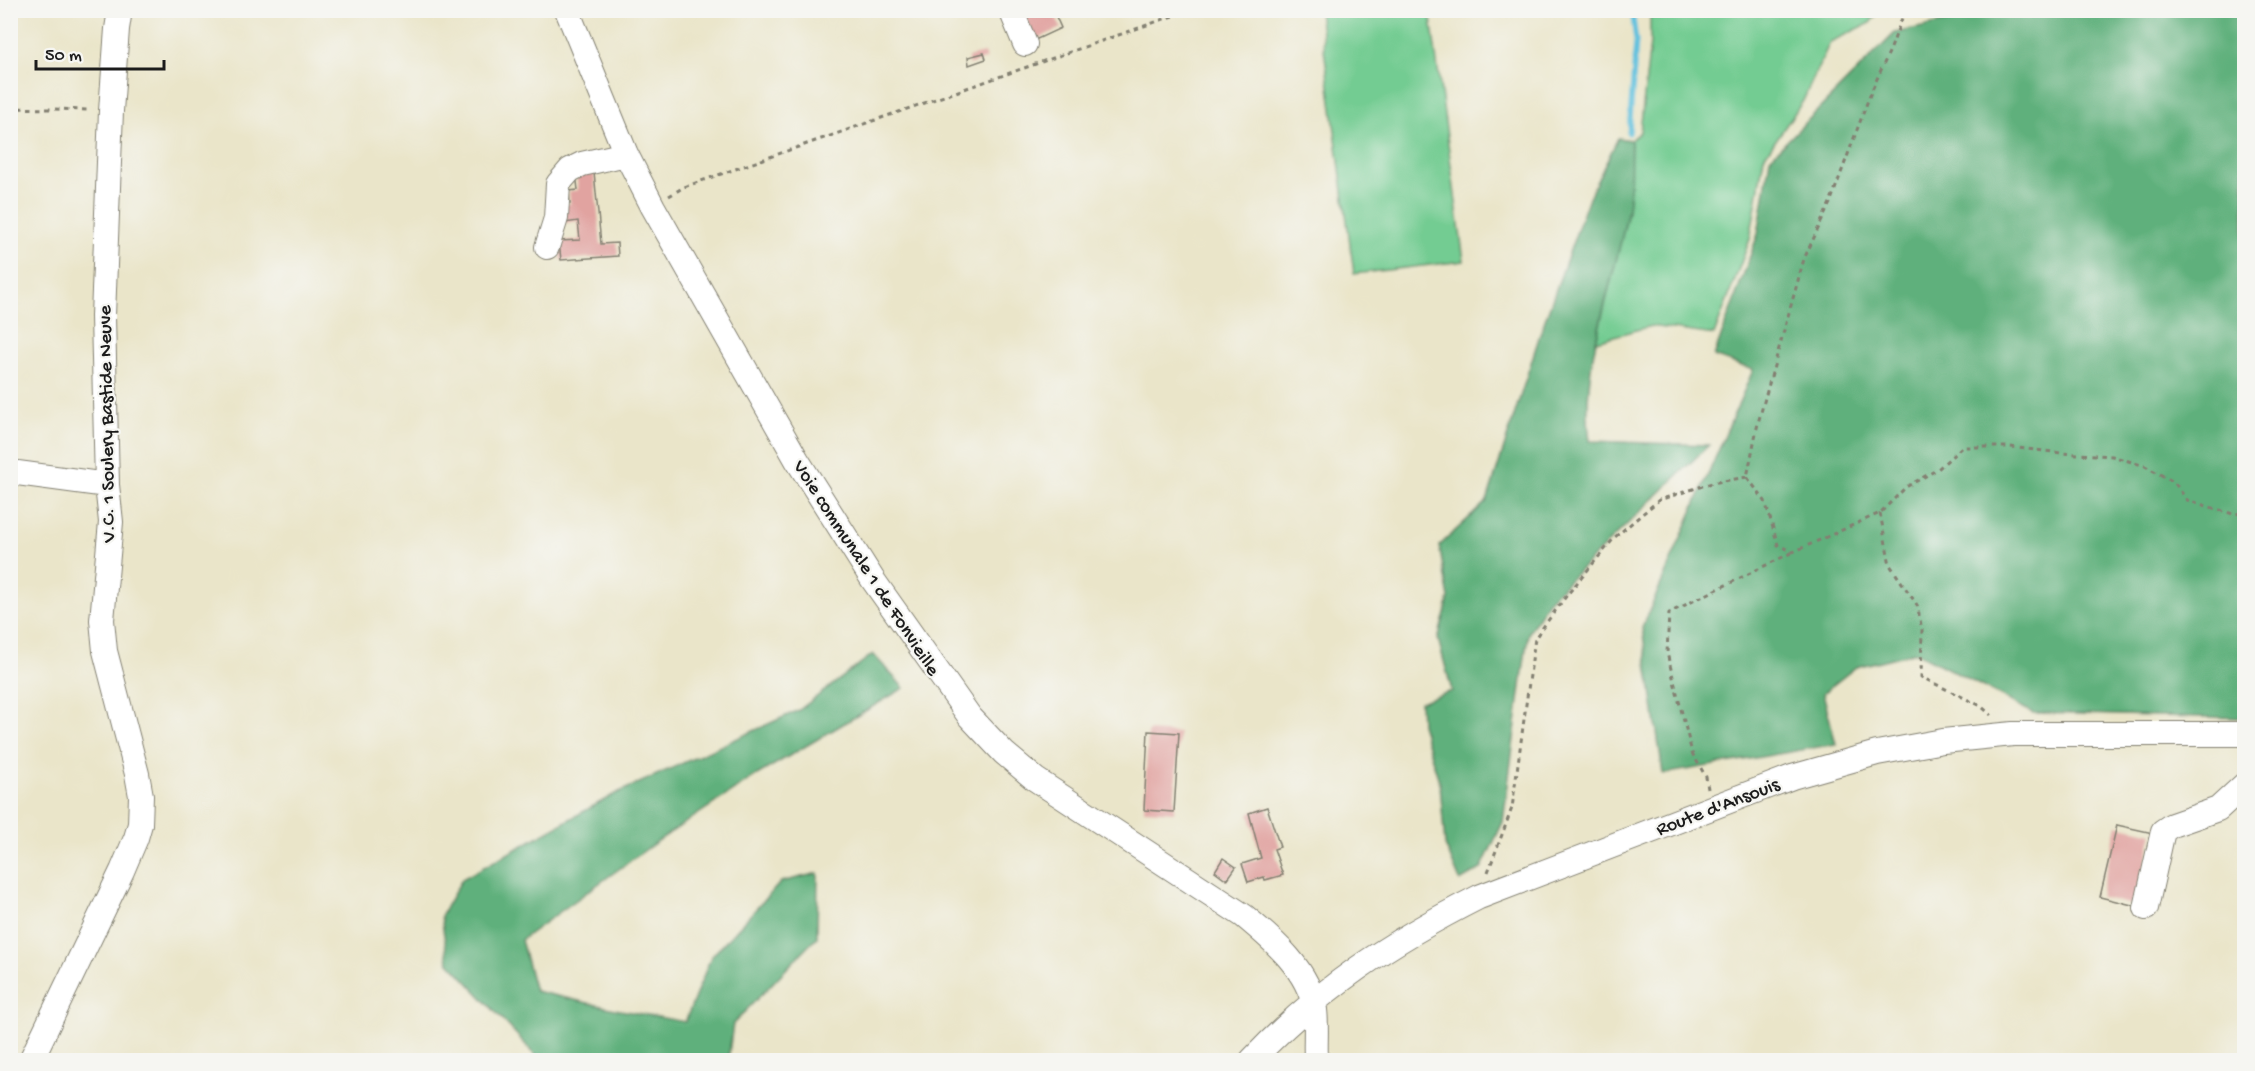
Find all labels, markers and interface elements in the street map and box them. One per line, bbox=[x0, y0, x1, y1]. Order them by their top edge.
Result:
scale bar bbox=[36, 33, 164, 71]
text: 50 m bbox=[45, 46, 82, 67]
street label: V.C. 1 Soulery Bastide Neuve bbox=[95, 304, 122, 544]
street label: Voie communale 1 de Fonvieille bbox=[786, 456, 944, 682]
street label: Route d'Ansouis bbox=[1653, 774, 1784, 842]

